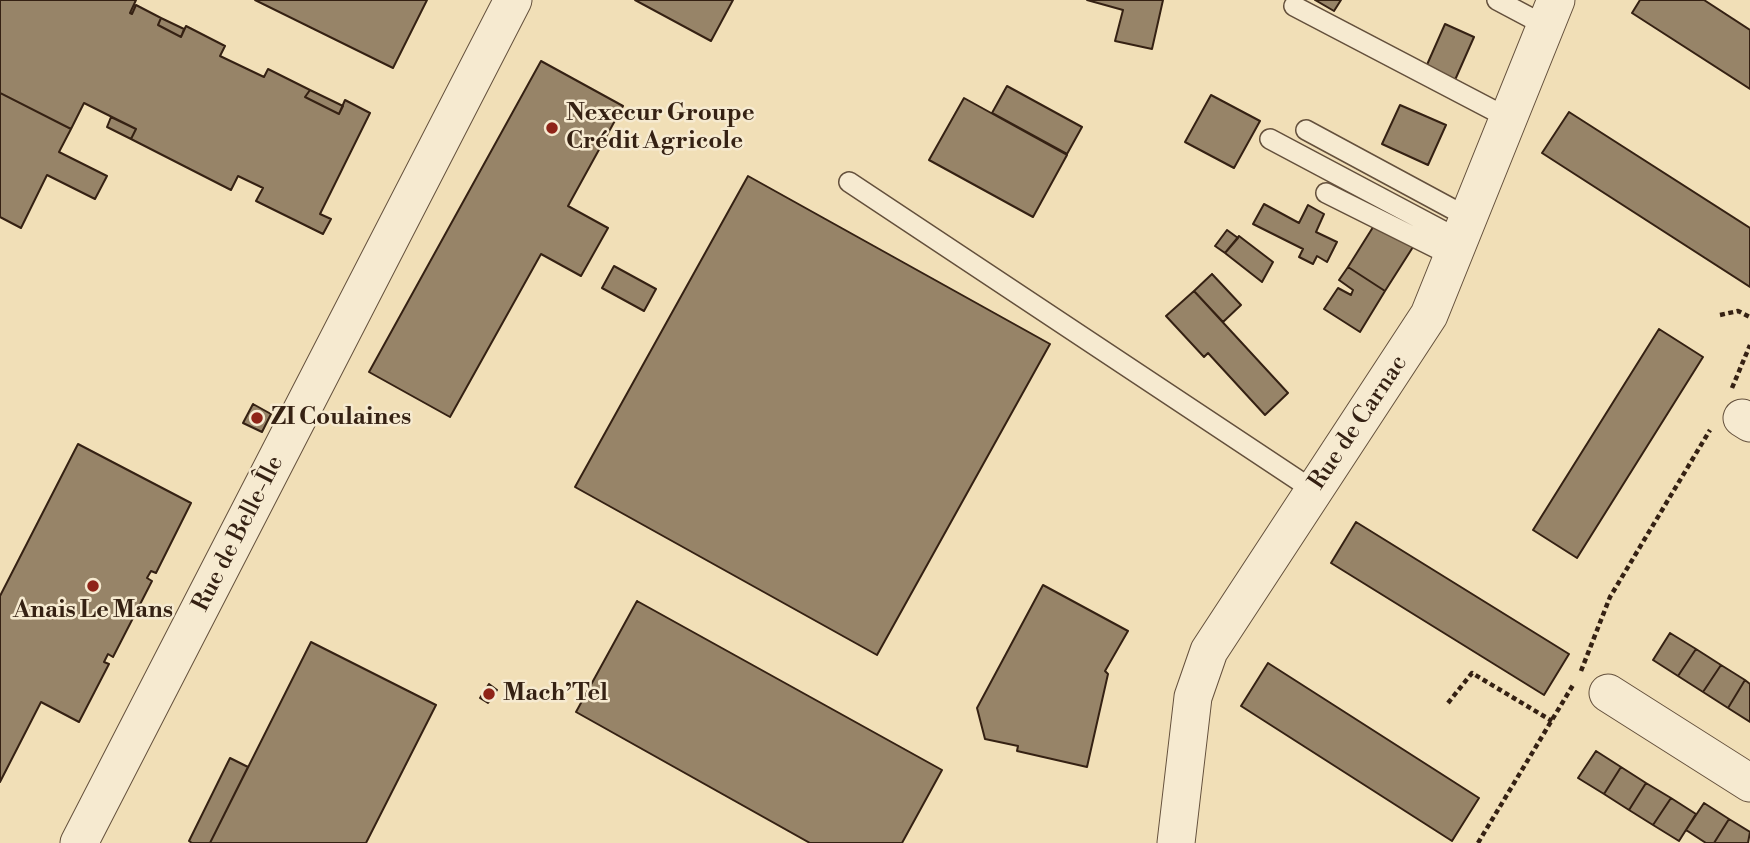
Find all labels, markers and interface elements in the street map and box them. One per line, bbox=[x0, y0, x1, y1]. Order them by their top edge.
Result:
place label: Nexecur Groupe Crédit Agricole bbox=[566, 100, 755, 156]
marker: Nexecur Groupe Crédit Agricole bbox=[544, 120, 560, 136]
street label: Rue de Carnac bbox=[1303, 350, 1415, 496]
place label: ZI Coulaines bbox=[271, 404, 411, 432]
marker: ZI Coulaines bbox=[249, 410, 265, 426]
street label: Rue de Belle-Île bbox=[187, 451, 291, 617]
marker: Anais Le Mans bbox=[85, 578, 101, 594]
place label: Anais Le Mans bbox=[13, 597, 173, 625]
place label: Mach’Tel bbox=[503, 680, 608, 708]
marker: Mach’Tel bbox=[481, 686, 497, 702]

